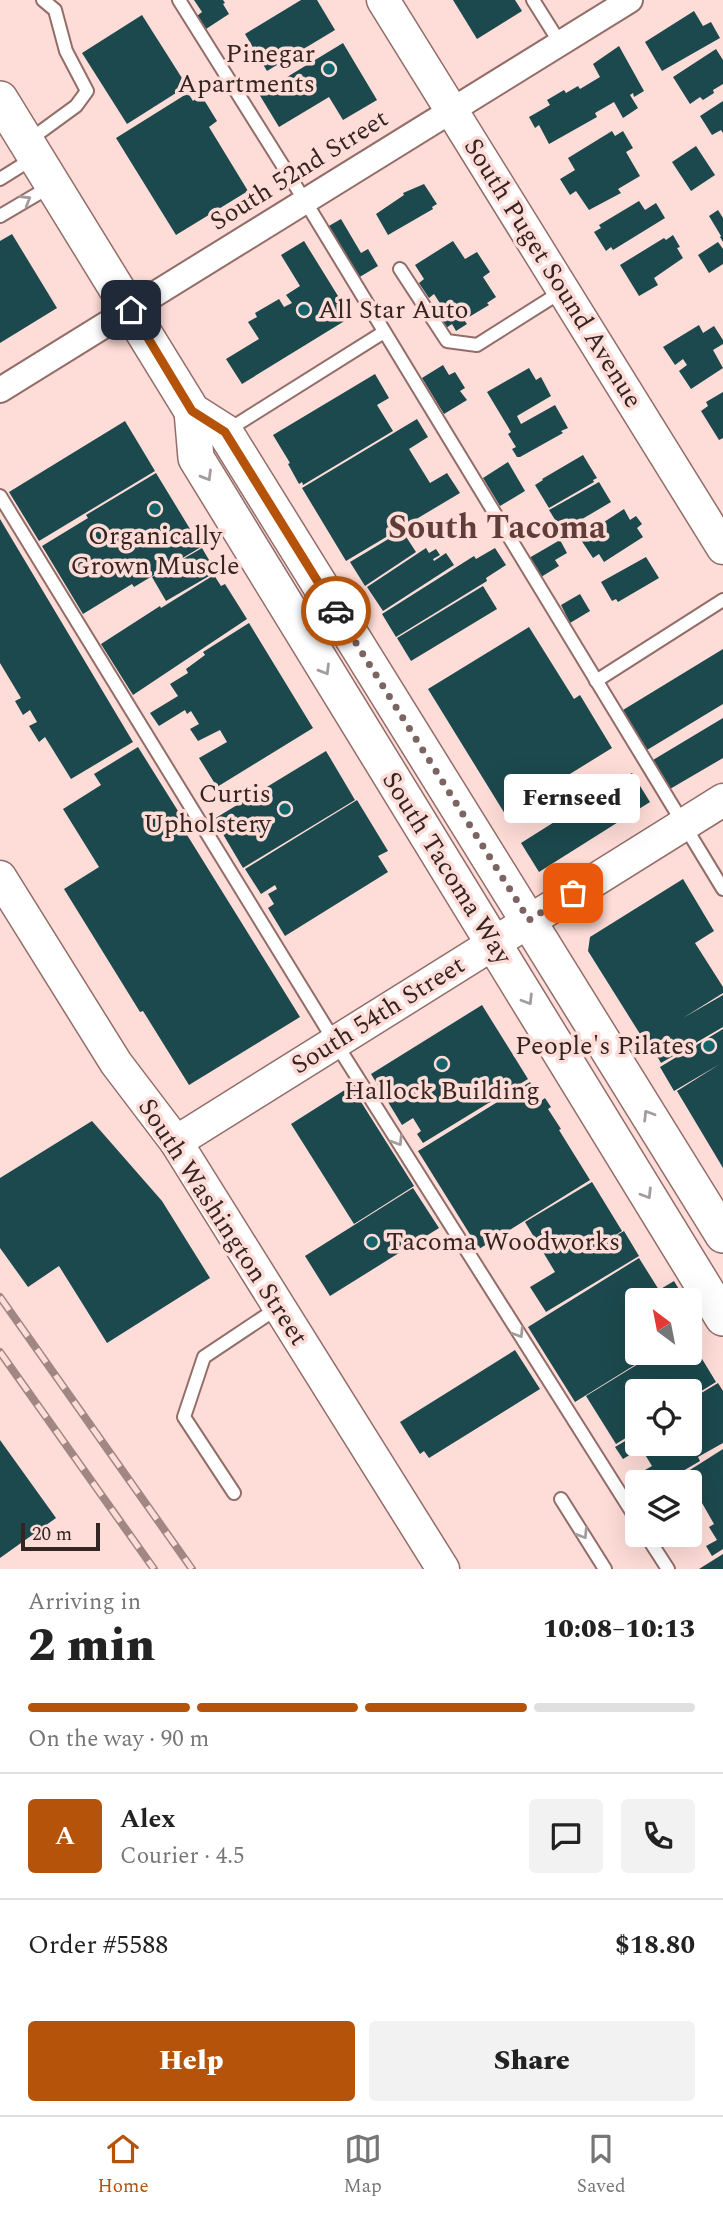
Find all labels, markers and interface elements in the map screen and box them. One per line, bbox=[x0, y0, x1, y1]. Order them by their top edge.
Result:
place label: Pinegar Apartments bbox=[178, 34, 315, 104]
marker: Pinegar Apartments bbox=[321, 61, 337, 77]
street label: South 52nd Street bbox=[202, 99, 396, 241]
street label: South Puget Sound Avenue bbox=[453, 130, 653, 416]
one-way arrow bbox=[19, 196, 32, 209]
pin bbox=[101, 280, 161, 340]
place label: All Star Auto bbox=[318, 290, 469, 330]
icon: home bbox=[112, 291, 150, 329]
marker: All Star Auto bbox=[296, 302, 312, 318]
one-way arrow bbox=[199, 469, 212, 482]
marker: Organically Grown Muscle bbox=[147, 501, 163, 517]
district label: South Tacoma bbox=[388, 503, 606, 553]
place label: Organically Grown Muscle bbox=[71, 516, 239, 586]
courier bbox=[301, 576, 371, 646]
icon: car bbox=[317, 592, 355, 630]
one-way arrow bbox=[317, 663, 330, 676]
street label: South Tacoma Way bbox=[371, 764, 523, 974]
place label: Curtis Upholstery bbox=[143, 774, 273, 844]
callout: Fernseed bbox=[505, 774, 641, 823]
text: Fernseed bbox=[522, 781, 622, 816]
marker: Curtis Upholstery bbox=[277, 801, 293, 817]
pin bbox=[543, 863, 603, 923]
icon: bag bbox=[554, 874, 592, 912]
street label: South 54th Street bbox=[283, 945, 473, 1085]
one-way arrow bbox=[520, 993, 533, 1006]
place label: People's Pilates bbox=[515, 1026, 695, 1066]
marker: People's Pilates bbox=[701, 1038, 717, 1054]
marker: Hallock Building bbox=[434, 1056, 450, 1072]
place label: Hallock Building bbox=[344, 1071, 540, 1111]
street label: South Washington Street bbox=[128, 1090, 318, 1354]
one-way arrow bbox=[644, 1110, 657, 1123]
one-way arrow bbox=[389, 1133, 402, 1146]
one-way arrow bbox=[639, 1187, 652, 1200]
place label: Tacoma Woodworks bbox=[386, 1222, 620, 1262]
marker: Tacoma Woodworks bbox=[364, 1234, 380, 1250]
north arrow bbox=[625, 1288, 702, 1365]
map controls bbox=[625, 1288, 702, 1547]
one-way arrow bbox=[511, 1326, 524, 1339]
button: locate bbox=[625, 1379, 702, 1456]
button: layers bbox=[625, 1470, 702, 1547]
scale bar bbox=[21, 1520, 100, 1552]
text: 20 m bbox=[32, 1520, 72, 1549]
one-way arrow bbox=[575, 1526, 588, 1539]
text: Arriving in bbox=[28, 1585, 141, 1620]
text: 10:08–10:13 bbox=[543, 1609, 695, 1649]
text: 2 min bbox=[28, 1611, 155, 1681]
text: On the way · 90 m bbox=[28, 1722, 209, 1757]
text: Alex bbox=[120, 1799, 175, 1839]
button: chat bbox=[529, 1799, 603, 1873]
button: phone bbox=[621, 1799, 695, 1873]
text: A bbox=[55, 1816, 75, 1856]
text: Courier · 4.5 bbox=[120, 1839, 245, 1874]
text: Order #5588 bbox=[28, 1925, 168, 1965]
text: $18.80 bbox=[615, 1925, 695, 1965]
button: Help bbox=[28, 2021, 355, 2101]
button: Share bbox=[369, 2021, 695, 2101]
tab: Home bbox=[97, 2130, 149, 2201]
tab: Map bbox=[344, 2130, 382, 2201]
tab: Saved bbox=[577, 2130, 626, 2201]

